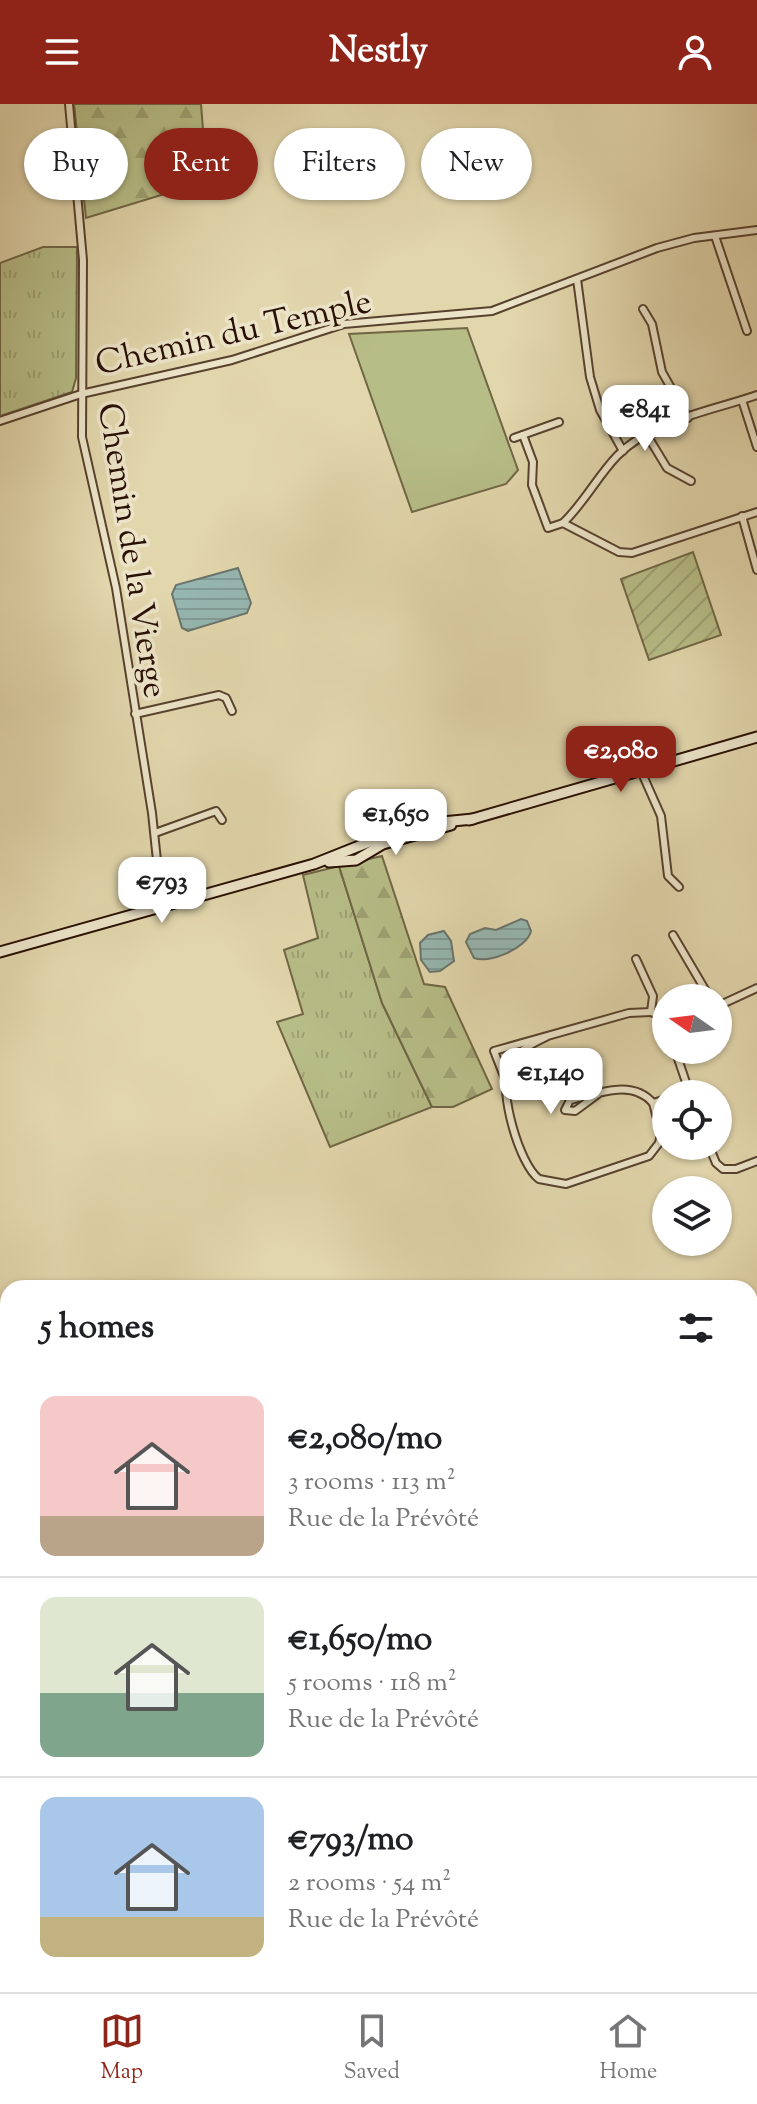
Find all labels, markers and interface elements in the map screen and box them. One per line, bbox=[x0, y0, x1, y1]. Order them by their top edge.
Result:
text: Nestly bbox=[329, 26, 428, 78]
icon: menu bbox=[40, 30, 84, 74]
icon: person bbox=[673, 30, 717, 74]
chip: Buy bbox=[24, 128, 128, 200]
chip: Rent bbox=[144, 128, 258, 200]
chip: Filters bbox=[274, 128, 405, 200]
chip: New bbox=[421, 128, 532, 200]
street label: Chemin du Temple bbox=[91, 279, 377, 390]
pin: €841 bbox=[598, 385, 692, 453]
text: €841 bbox=[620, 392, 670, 429]
street label: Chemin de la Vierge bbox=[83, 399, 178, 702]
pin: €2,080 bbox=[556, 726, 686, 794]
text: €2,080 bbox=[584, 733, 658, 770]
pin: €1,650 bbox=[331, 789, 461, 857]
text: €1,650 bbox=[363, 796, 429, 833]
pin: €793 bbox=[115, 857, 209, 925]
text: €793 bbox=[136, 864, 188, 901]
north arrow bbox=[652, 984, 732, 1064]
map controls bbox=[652, 984, 732, 1256]
pin: €1,140 bbox=[486, 1048, 616, 1116]
text: €1,140 bbox=[518, 1055, 584, 1092]
button: locate bbox=[652, 1080, 732, 1160]
button: layers bbox=[652, 1176, 732, 1256]
text: 5 homes bbox=[40, 1304, 154, 1353]
icon: filters bbox=[674, 1306, 718, 1350]
text: €2,080/mo bbox=[288, 1415, 442, 1464]
icon: home bbox=[104, 1428, 200, 1524]
text: 3 rooms · 113 m² bbox=[288, 1464, 456, 1501]
text: Rue de la Prévôté bbox=[288, 1501, 479, 1538]
text: €1,650/mo bbox=[288, 1616, 432, 1665]
icon: home bbox=[104, 1629, 200, 1725]
text: 5 rooms · 118 m² bbox=[288, 1665, 456, 1702]
text: Rue de la Prévôté bbox=[288, 1702, 479, 1739]
text: €793/mo bbox=[288, 1816, 414, 1865]
icon: home bbox=[104, 1829, 200, 1925]
text: 2 rooms · 54 m² bbox=[288, 1865, 451, 1902]
text: Rue de la Prévôté bbox=[288, 1902, 479, 1939]
tab: Map bbox=[100, 2009, 144, 2089]
tab: Saved bbox=[343, 2009, 400, 2089]
tab: Home bbox=[600, 2009, 657, 2089]

